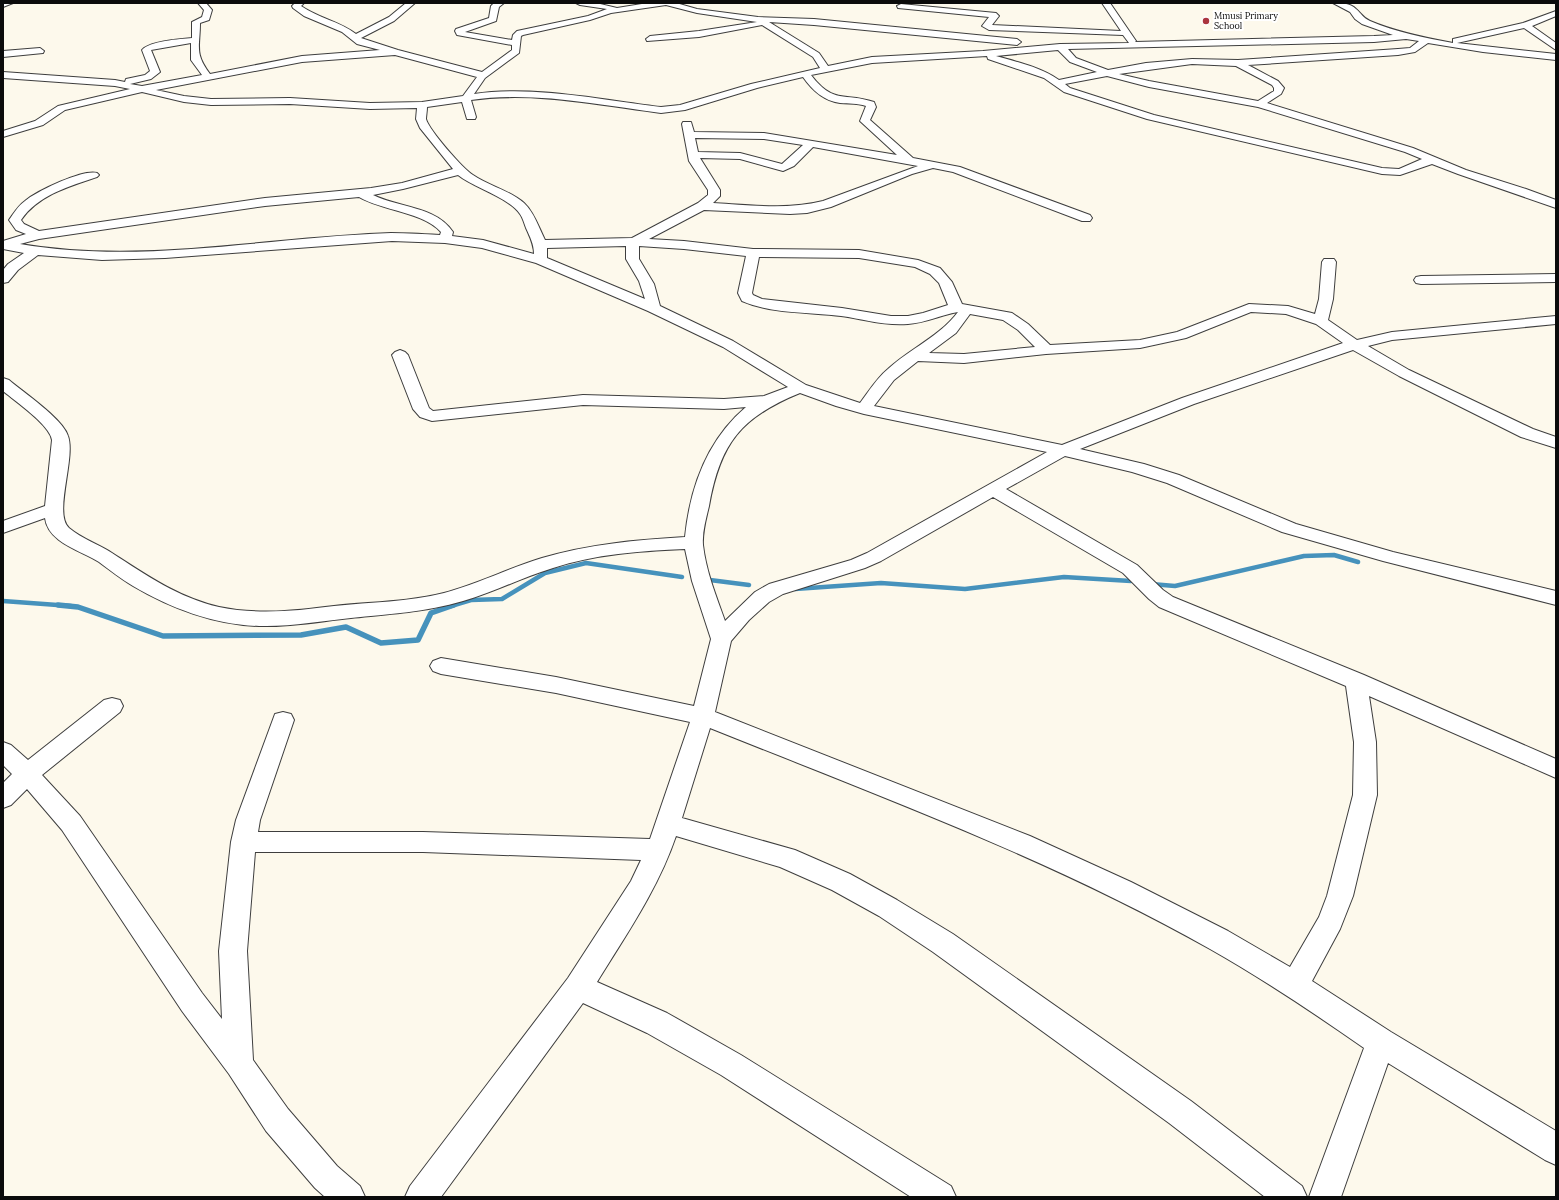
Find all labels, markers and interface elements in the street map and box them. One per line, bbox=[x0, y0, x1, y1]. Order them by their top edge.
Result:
place label: Mmusi Primary School bbox=[1214, 10, 1278, 31]
marker: Mmusi Primary School bbox=[1201, 16, 1211, 26]

